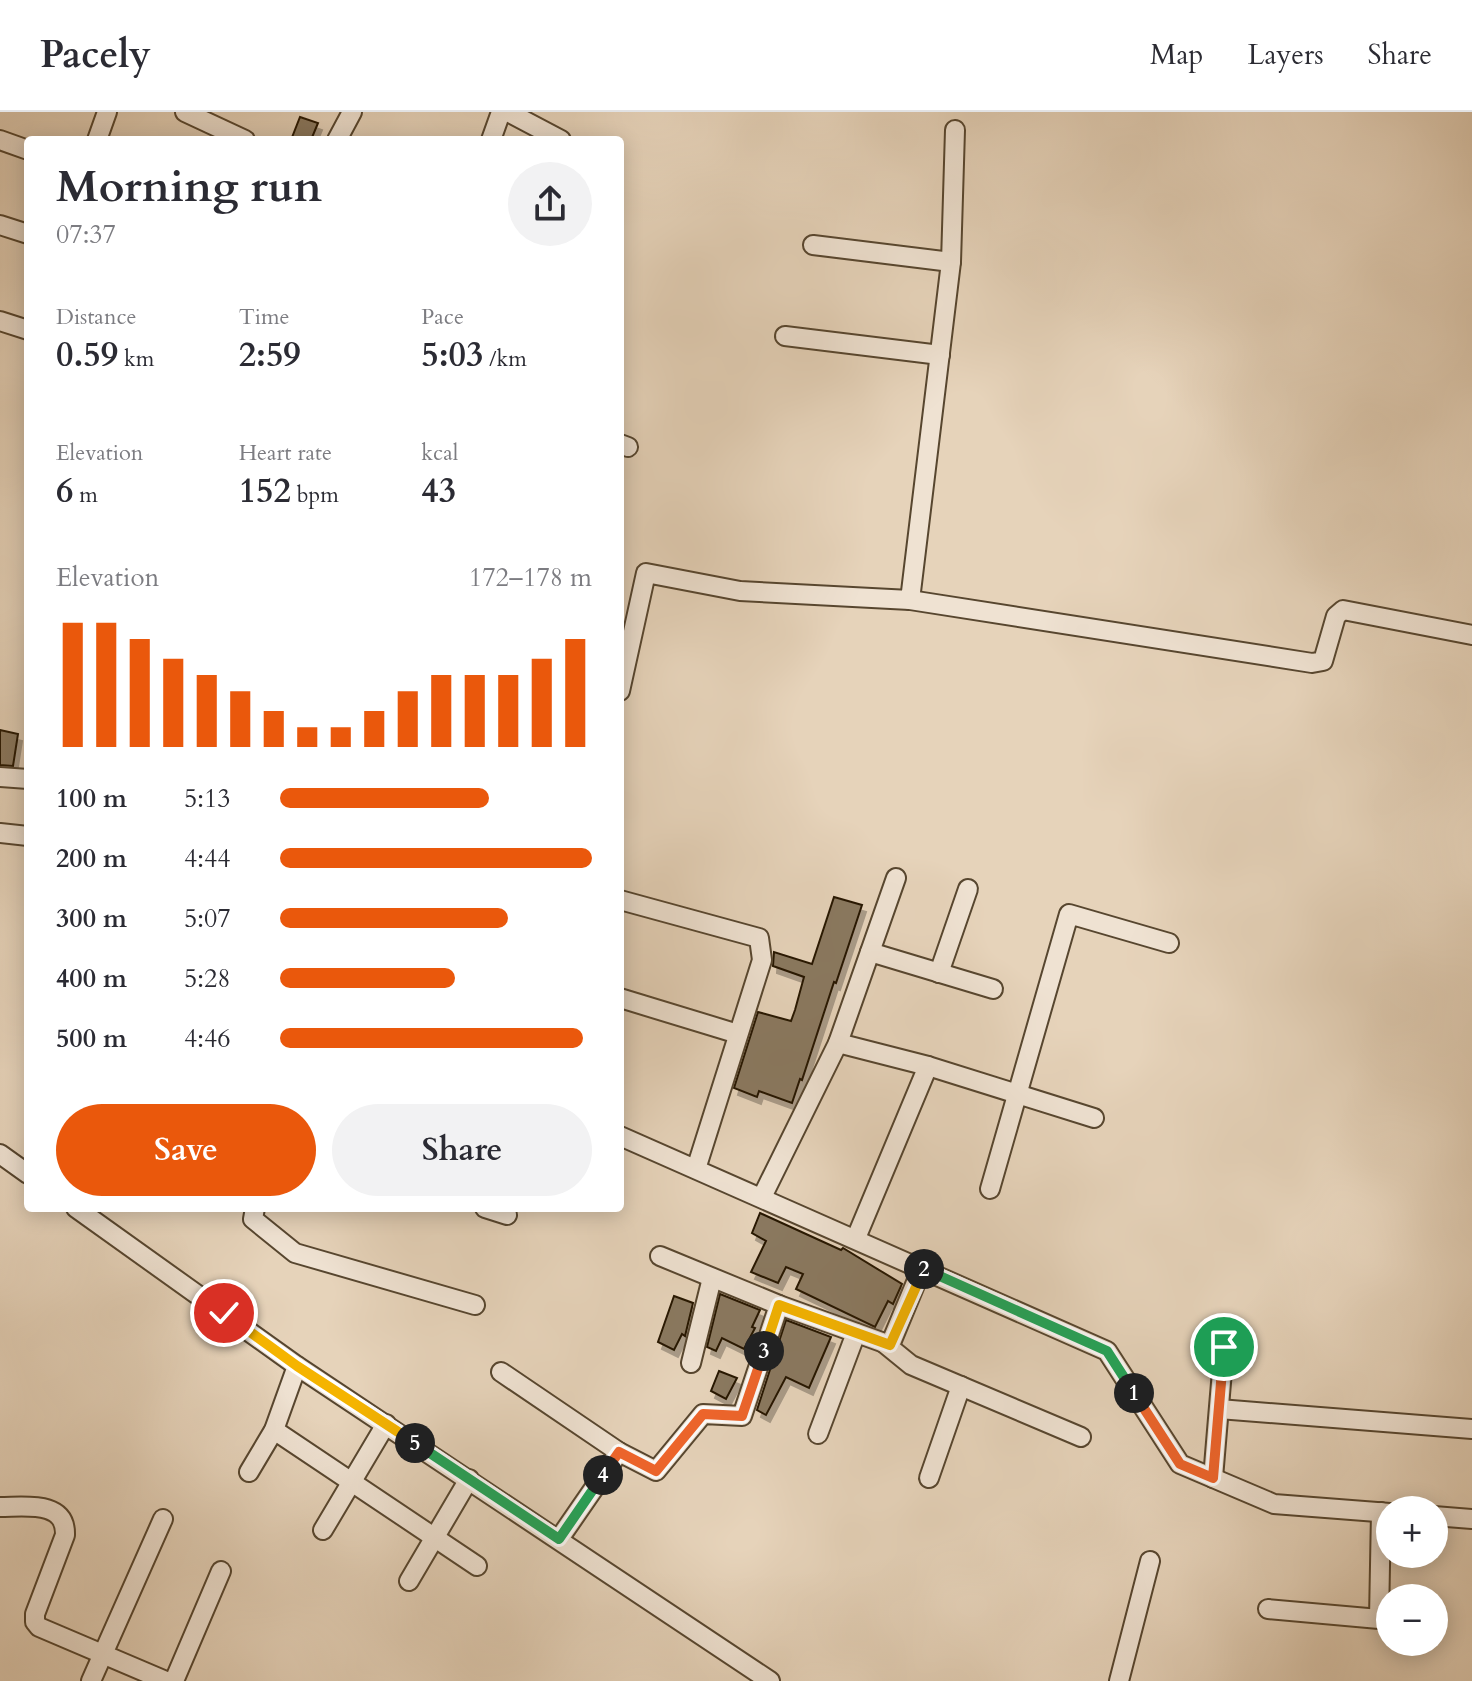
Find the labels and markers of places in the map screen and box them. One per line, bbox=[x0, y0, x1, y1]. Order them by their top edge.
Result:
pin: 2 bbox=[904, 1249, 944, 1289]
pin bbox=[190, 1279, 258, 1347]
pin bbox=[1190, 1313, 1258, 1381]
pin: 3 bbox=[744, 1331, 784, 1371]
pin: 1 bbox=[1114, 1373, 1154, 1413]
pin: 5 bbox=[395, 1423, 435, 1463]
pin: 4 bbox=[583, 1455, 623, 1495]

